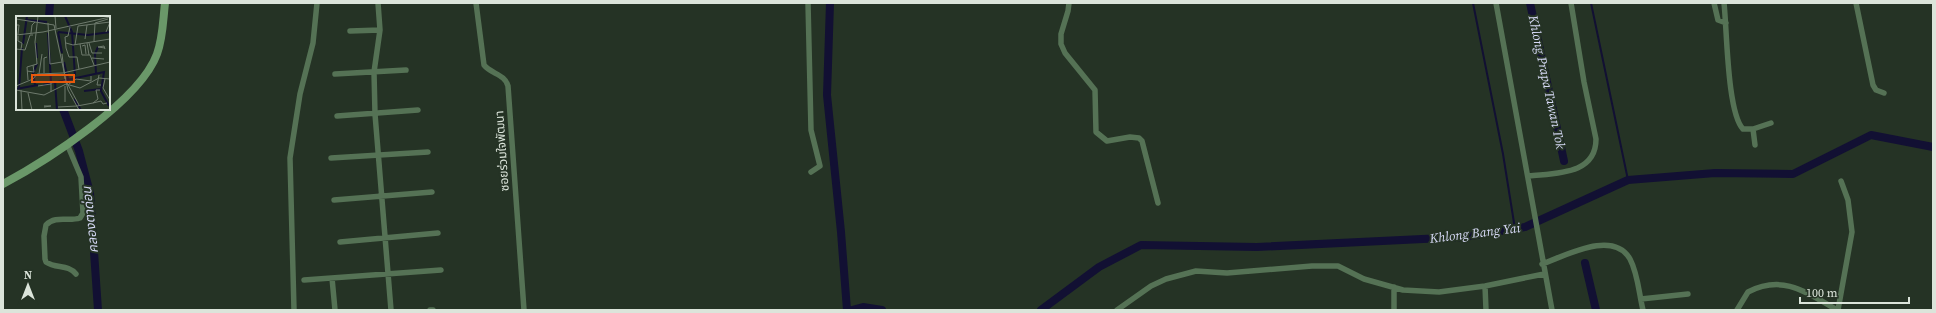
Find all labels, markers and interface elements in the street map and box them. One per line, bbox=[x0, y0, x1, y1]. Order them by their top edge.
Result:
water label: Khlong Prapa Tawan Tok bbox=[1524, 13, 1570, 151]
inset map bbox=[16, 16, 110, 110]
street label: ซอยร่วมใจพัฒนา bbox=[491, 110, 513, 192]
water label: คลองตาด่อน bbox=[78, 185, 102, 254]
water label: Khlong Bang Yai bbox=[1428, 219, 1521, 247]
north arrow bbox=[8, 265, 48, 305]
text: N bbox=[24, 268, 32, 283]
scale bar bbox=[1800, 279, 1909, 305]
text: 100 m bbox=[1806, 285, 1838, 301]

